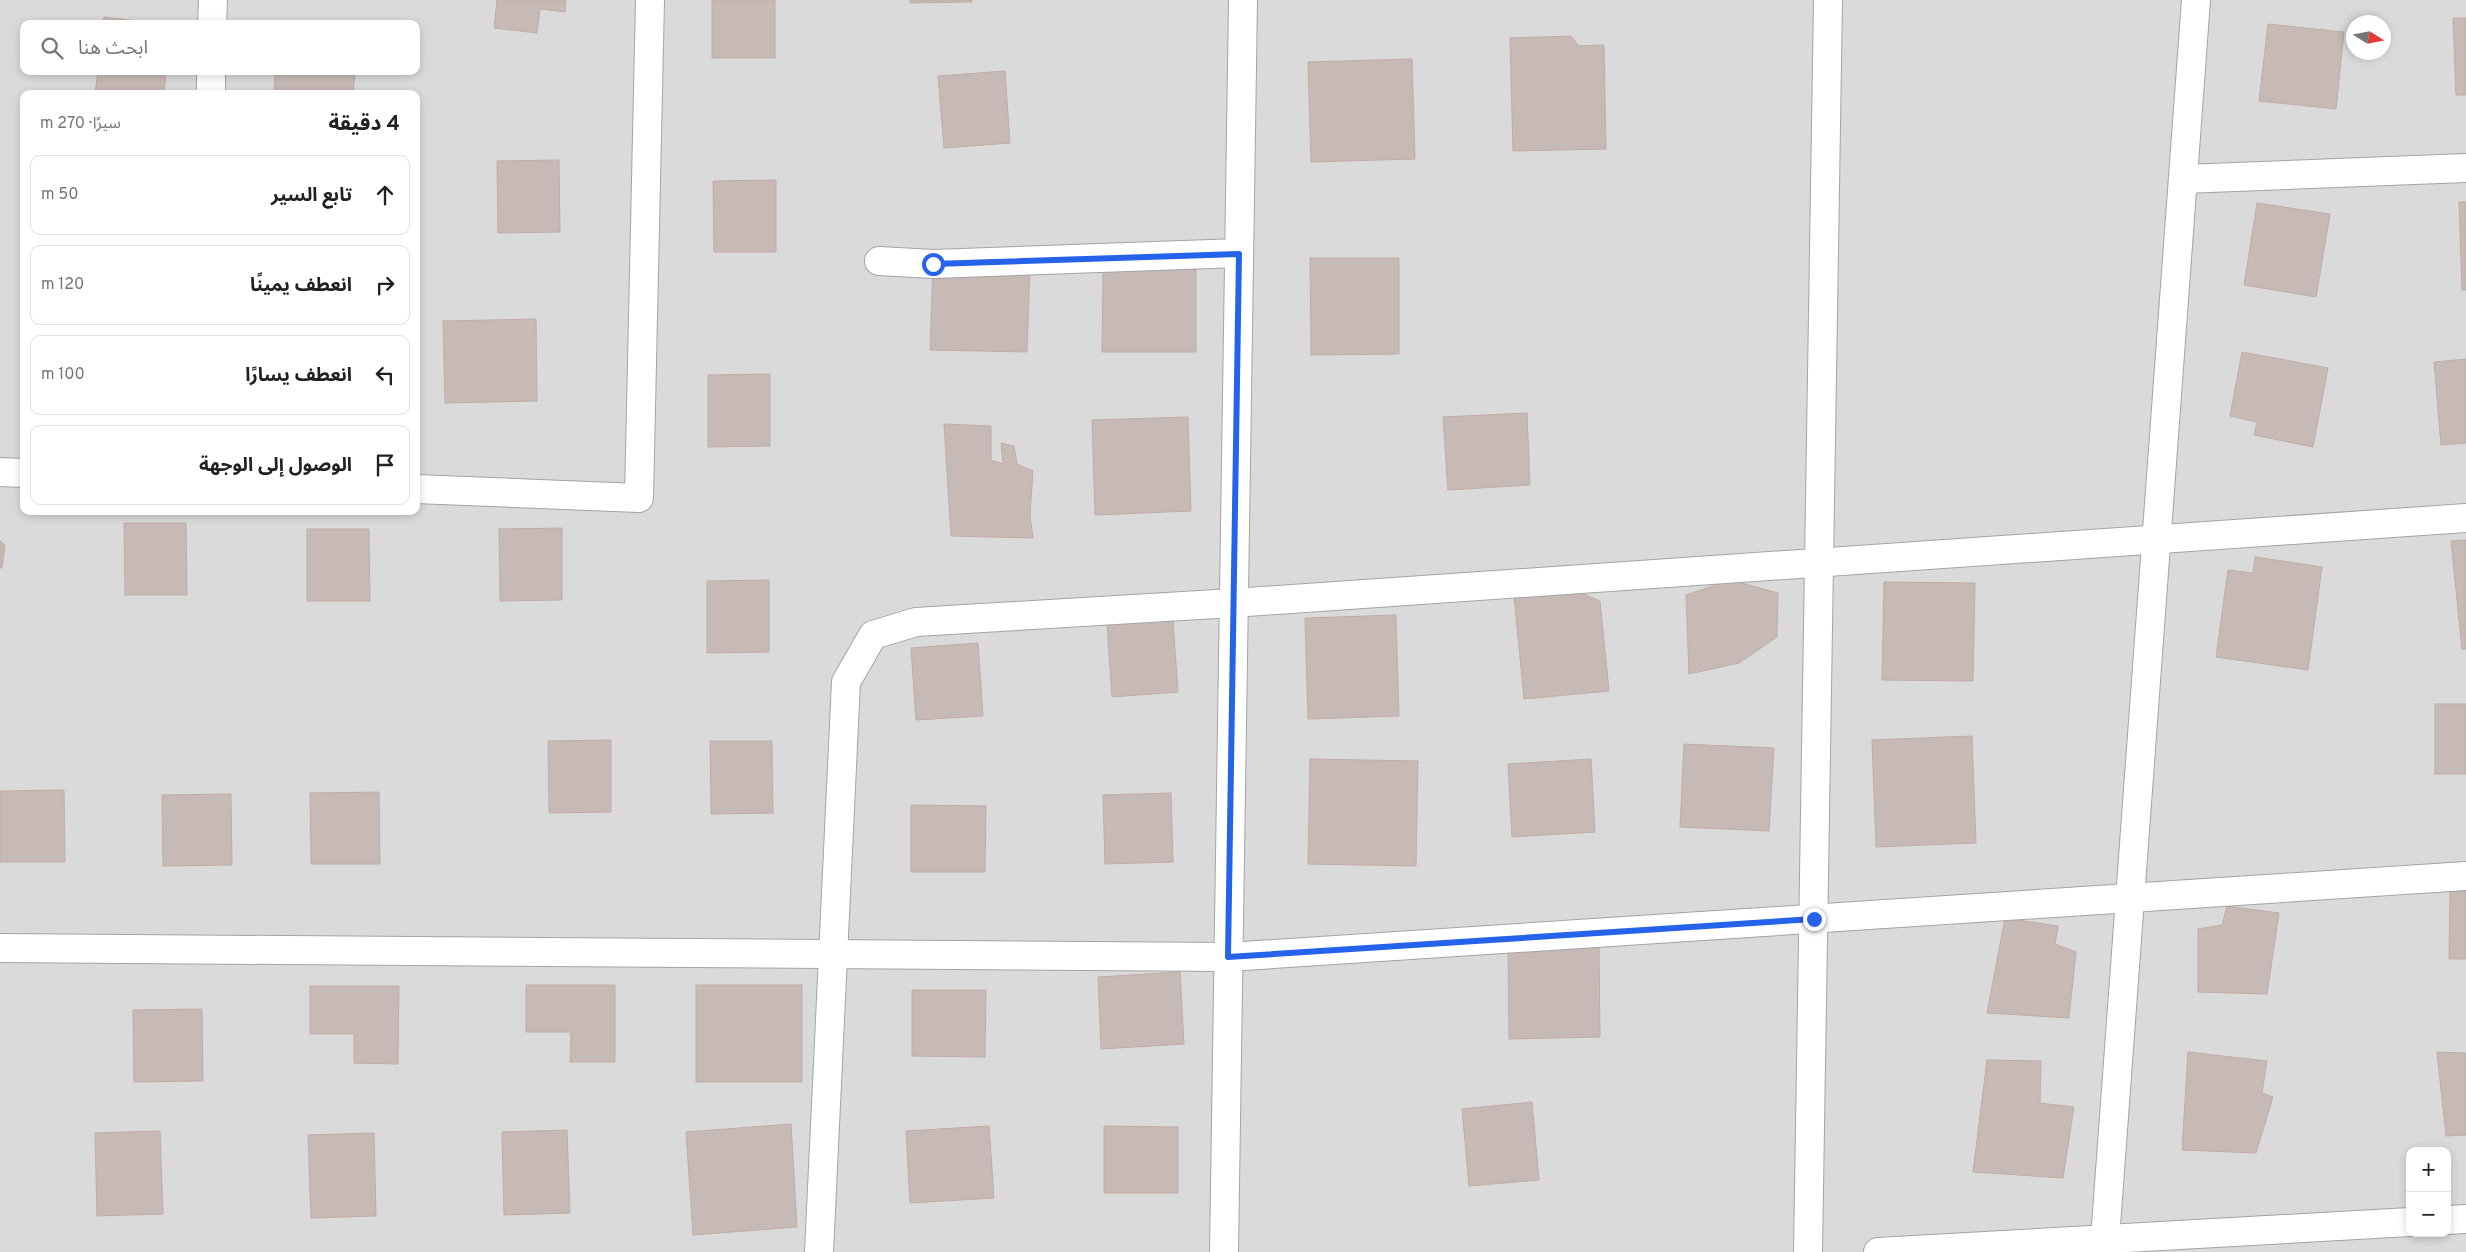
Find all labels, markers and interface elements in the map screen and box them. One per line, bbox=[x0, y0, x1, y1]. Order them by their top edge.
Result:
north arrow bbox=[2346, 15, 2391, 60]
search box bbox=[20, 20, 420, 75]
icon: search bbox=[38, 34, 66, 62]
text: ابحث هنا bbox=[78, 37, 148, 61]
text: 4 دقيقة bbox=[328, 111, 400, 138]
text: سيرًا · 270 m bbox=[40, 114, 121, 134]
icon: ahead bbox=[371, 181, 399, 209]
text: تابع السير bbox=[271, 184, 352, 208]
text: 50 m bbox=[41, 185, 79, 205]
route start bbox=[922, 253, 945, 276]
icon: right bbox=[371, 271, 399, 299]
text: انعطف يمينًا bbox=[250, 274, 352, 298]
text: 120 m bbox=[41, 275, 84, 295]
icon: left bbox=[371, 361, 399, 389]
text: انعطف يسارًا bbox=[245, 364, 352, 388]
text: 100 m bbox=[41, 365, 85, 385]
icon: arrive bbox=[371, 451, 399, 479]
text: الوصول إلى الوجهة bbox=[199, 454, 352, 478]
route end bbox=[1803, 908, 1826, 931]
map controls bbox=[2406, 1147, 2451, 1237]
button: + bbox=[2406, 1147, 2451, 1192]
button: − bbox=[2406, 1192, 2451, 1237]

